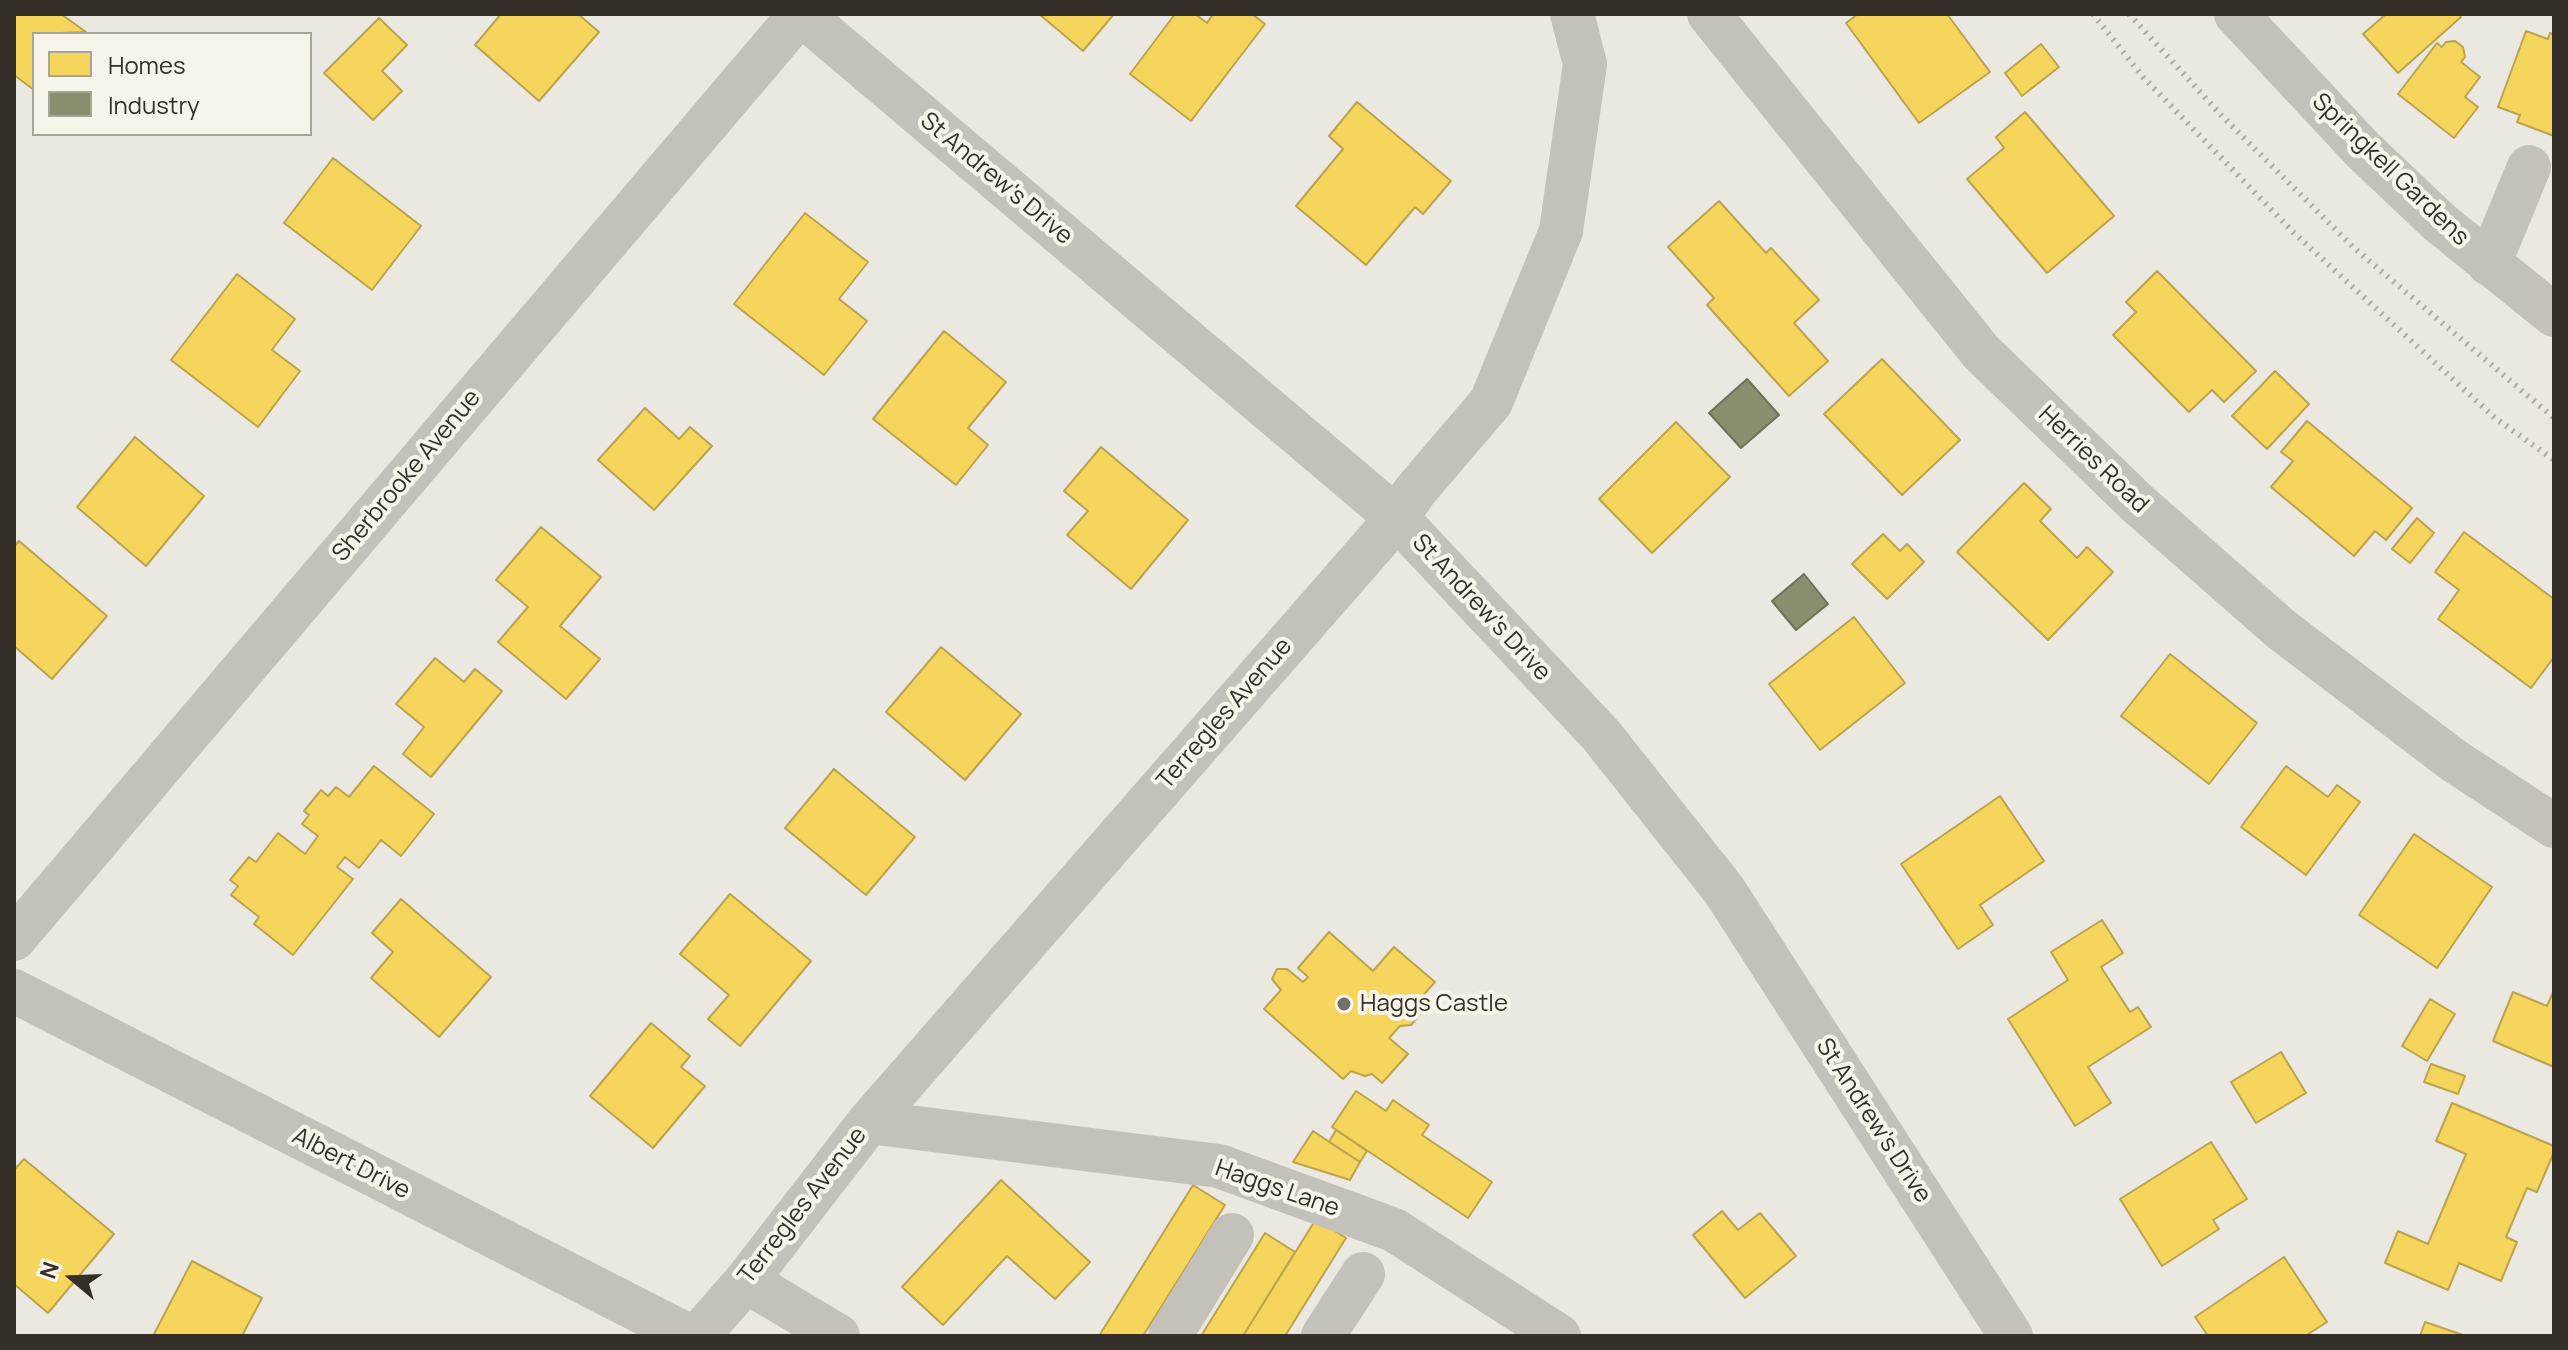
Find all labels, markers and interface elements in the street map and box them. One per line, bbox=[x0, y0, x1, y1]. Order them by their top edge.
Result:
legend bbox=[32, 32, 312, 136]
text: Homes bbox=[108, 48, 186, 81]
text: Industry bbox=[108, 88, 200, 121]
street label: Springkell Gardens bbox=[2306, 88, 2474, 252]
street label: St Andrew's Drive bbox=[914, 107, 1078, 251]
street label: Sherbrooke Avenue bbox=[327, 384, 487, 568]
street label: Herries Road bbox=[2032, 400, 2154, 520]
street label: St Andrew's Drive bbox=[1406, 529, 1556, 687]
street label: Terregles Avenue bbox=[1152, 633, 1298, 795]
place label: Haggs Castle bbox=[1360, 990, 1508, 1018]
marker: Haggs Castle bbox=[1335, 995, 1353, 1013]
street label: St Andrew's Drive bbox=[1809, 1034, 1937, 1208]
street label: Albert Drive bbox=[287, 1122, 415, 1206]
street label: Terregles Avenue bbox=[733, 1122, 873, 1290]
street label: Haggs Lane bbox=[1211, 1154, 1343, 1224]
north arrow bbox=[32, 1238, 112, 1318]
text: N bbox=[33, 1258, 66, 1283]

